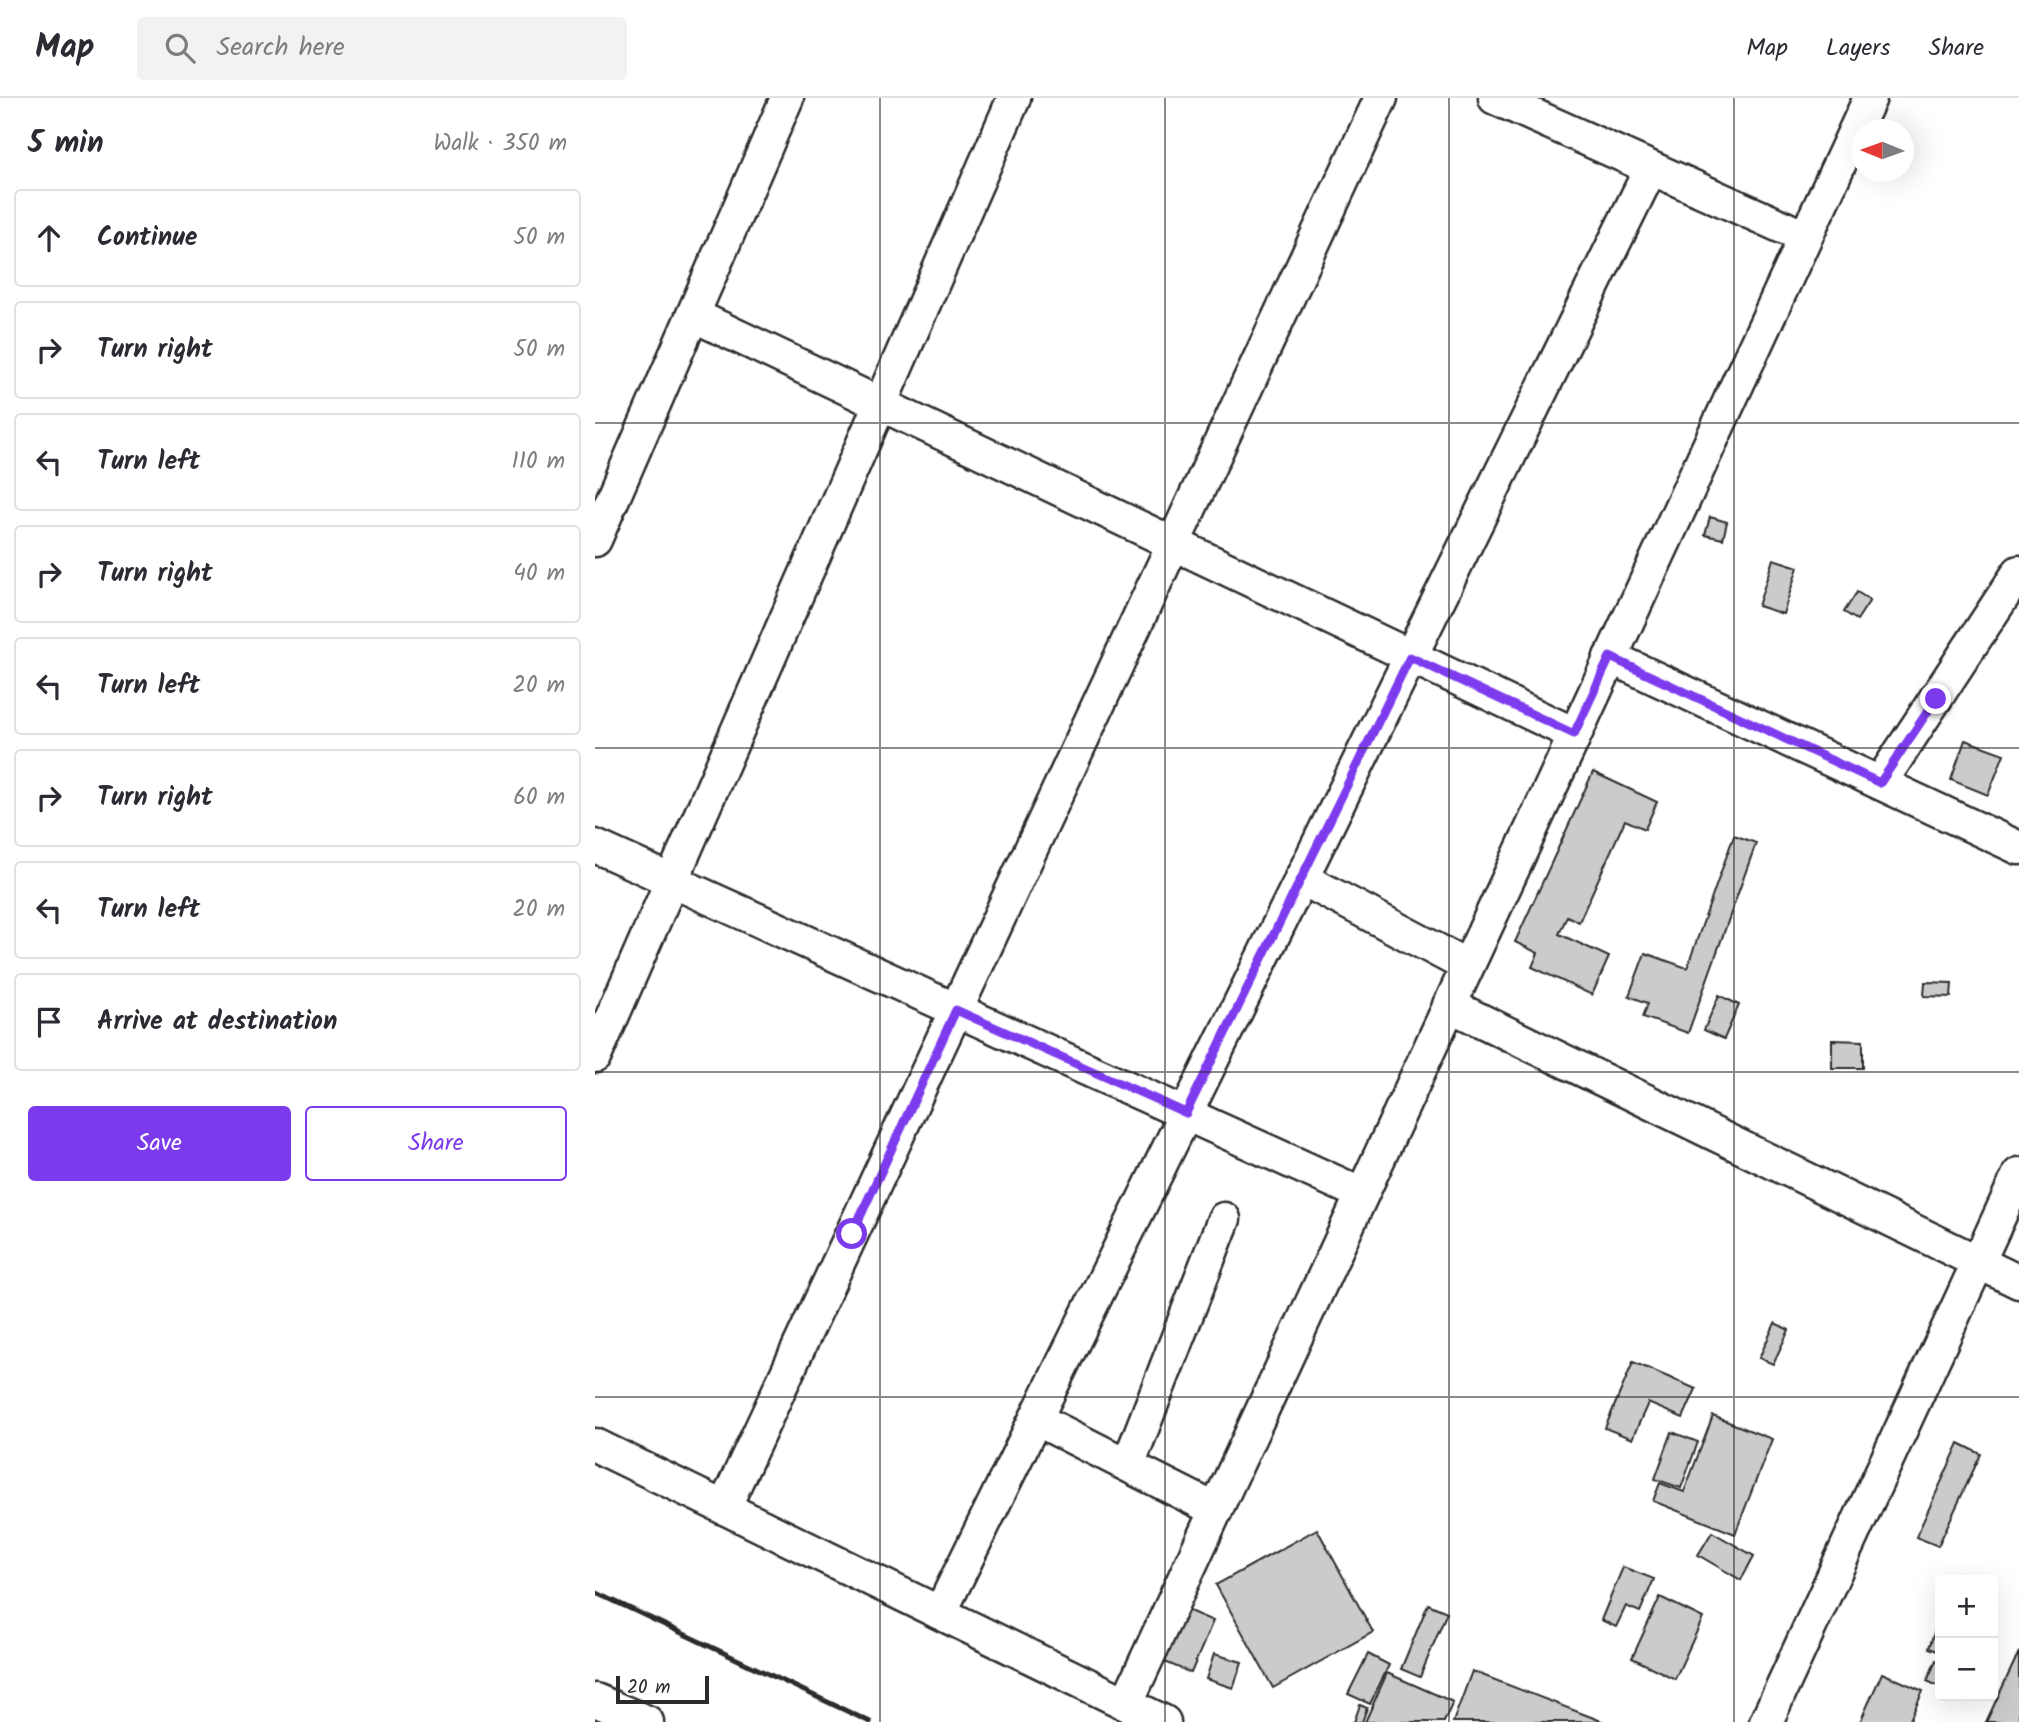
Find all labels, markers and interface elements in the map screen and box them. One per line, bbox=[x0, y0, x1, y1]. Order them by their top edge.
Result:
search box bbox=[137, 17, 627, 80]
text: Map bbox=[35, 22, 95, 75]
text: Search here bbox=[217, 27, 345, 69]
icon: search bbox=[161, 29, 199, 67]
text: Map bbox=[1746, 29, 1788, 68]
text: Layers bbox=[1826, 29, 1890, 68]
text: Share bbox=[1928, 29, 1984, 68]
north arrow bbox=[1851, 119, 1914, 182]
text: 5 min bbox=[28, 120, 104, 168]
text: Walk · 350 m bbox=[433, 126, 567, 162]
text: Continue bbox=[97, 217, 198, 259]
icon: ahead bbox=[30, 219, 68, 257]
text: 50 m bbox=[514, 220, 565, 256]
text: Turn right bbox=[97, 329, 213, 371]
icon: right bbox=[30, 331, 68, 369]
text: 50 m bbox=[514, 332, 565, 368]
text: Turn left bbox=[97, 441, 200, 483]
icon: left bbox=[30, 443, 68, 481]
text: 110 m bbox=[512, 444, 565, 480]
text: Turn right bbox=[97, 553, 213, 595]
icon: right bbox=[30, 555, 68, 593]
text: 40 m bbox=[513, 556, 565, 592]
text: Turn left bbox=[97, 665, 200, 707]
icon: left bbox=[30, 667, 68, 705]
text: 20 m bbox=[513, 668, 565, 704]
route end bbox=[1920, 683, 1951, 714]
text: Turn right bbox=[97, 777, 213, 819]
icon: right bbox=[30, 779, 68, 817]
text: 60 m bbox=[513, 780, 565, 816]
text: Turn left bbox=[97, 889, 200, 931]
icon: left bbox=[30, 891, 68, 929]
text: 20 m bbox=[513, 892, 565, 928]
text: Arrive at destination bbox=[97, 1001, 337, 1043]
icon: arrive bbox=[30, 1003, 68, 1041]
button: Save bbox=[28, 1106, 291, 1181]
button: Share bbox=[305, 1106, 567, 1181]
route start bbox=[836, 1218, 867, 1249]
map controls bbox=[1935, 1575, 1998, 1701]
button: + bbox=[1935, 1575, 1998, 1638]
button: − bbox=[1935, 1638, 1998, 1701]
scale bar bbox=[616, 1673, 709, 1705]
text: 20 m bbox=[627, 1673, 670, 1703]

